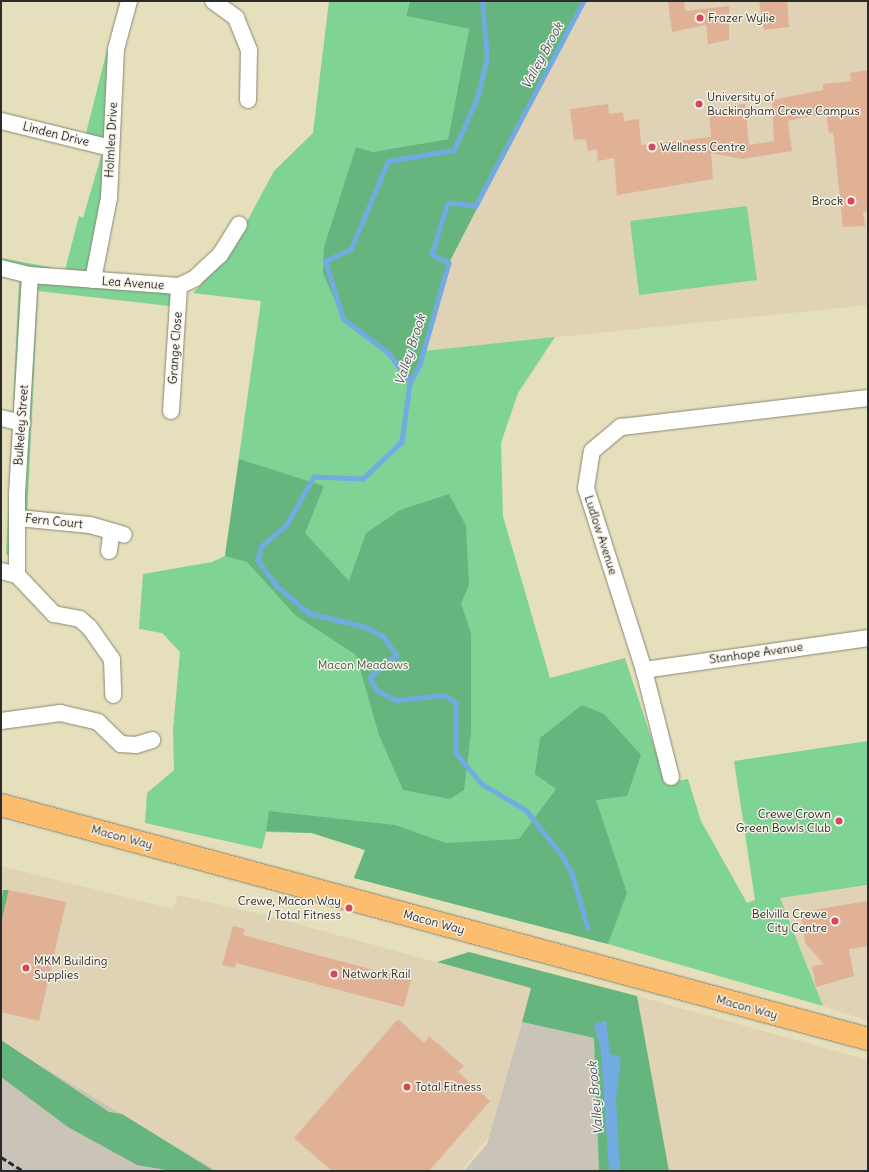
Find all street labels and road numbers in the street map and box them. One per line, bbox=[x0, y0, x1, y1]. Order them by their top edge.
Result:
street label: Holmlea Drive bbox=[102, 102, 120, 178]
street label: Linden Drive bbox=[21, 119, 91, 149]
street label: Lea Avenue bbox=[101, 274, 165, 292]
street label: Grange Close bbox=[165, 311, 185, 385]
street label: Bulkeley Street bbox=[11, 384, 31, 466]
street label: Ludlow Avenue bbox=[581, 494, 621, 576]
street label: Fern Court bbox=[25, 511, 83, 531]
street label: Stanhope Avenue bbox=[708, 639, 804, 667]
street label: Macon Way bbox=[90, 822, 154, 852]
street label: Macon Way bbox=[402, 907, 466, 937]
street label: Macon Way bbox=[715, 992, 779, 1022]

